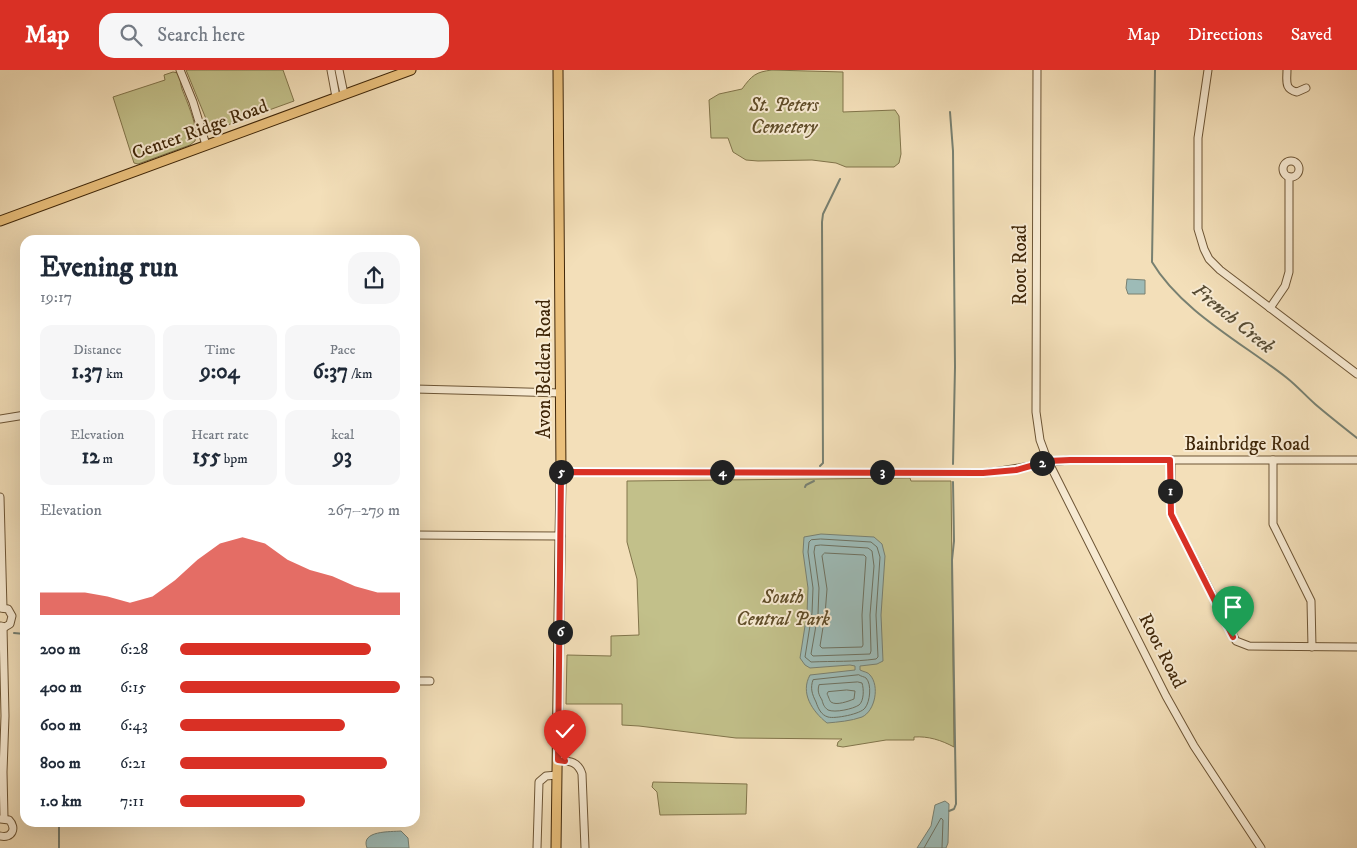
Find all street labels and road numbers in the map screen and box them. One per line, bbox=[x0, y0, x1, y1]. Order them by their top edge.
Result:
street label: Center Ridge Road bbox=[129, 95, 272, 165]
street label: Root Road bbox=[1009, 224, 1032, 305]
street label: Avon Belden Road bbox=[533, 299, 556, 439]
street label: Bainbridge Road bbox=[1184, 433, 1310, 456]
street label: Root Road bbox=[1133, 610, 1191, 693]

